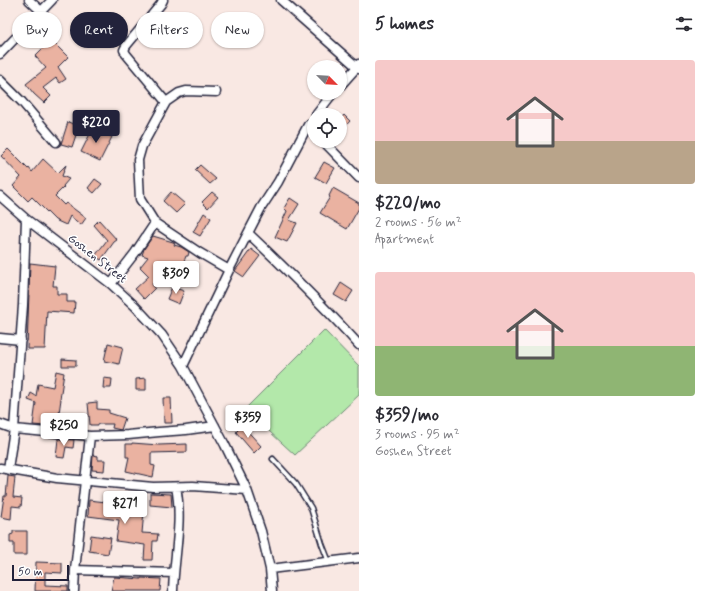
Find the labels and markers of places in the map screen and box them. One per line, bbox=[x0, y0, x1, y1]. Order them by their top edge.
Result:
pin: $220 bbox=[72, 110, 120, 144]
pin: $309 bbox=[152, 261, 200, 295]
pin: $359 bbox=[224, 405, 272, 439]
pin: $250 bbox=[40, 413, 88, 447]
pin: $271 bbox=[101, 491, 149, 525]

